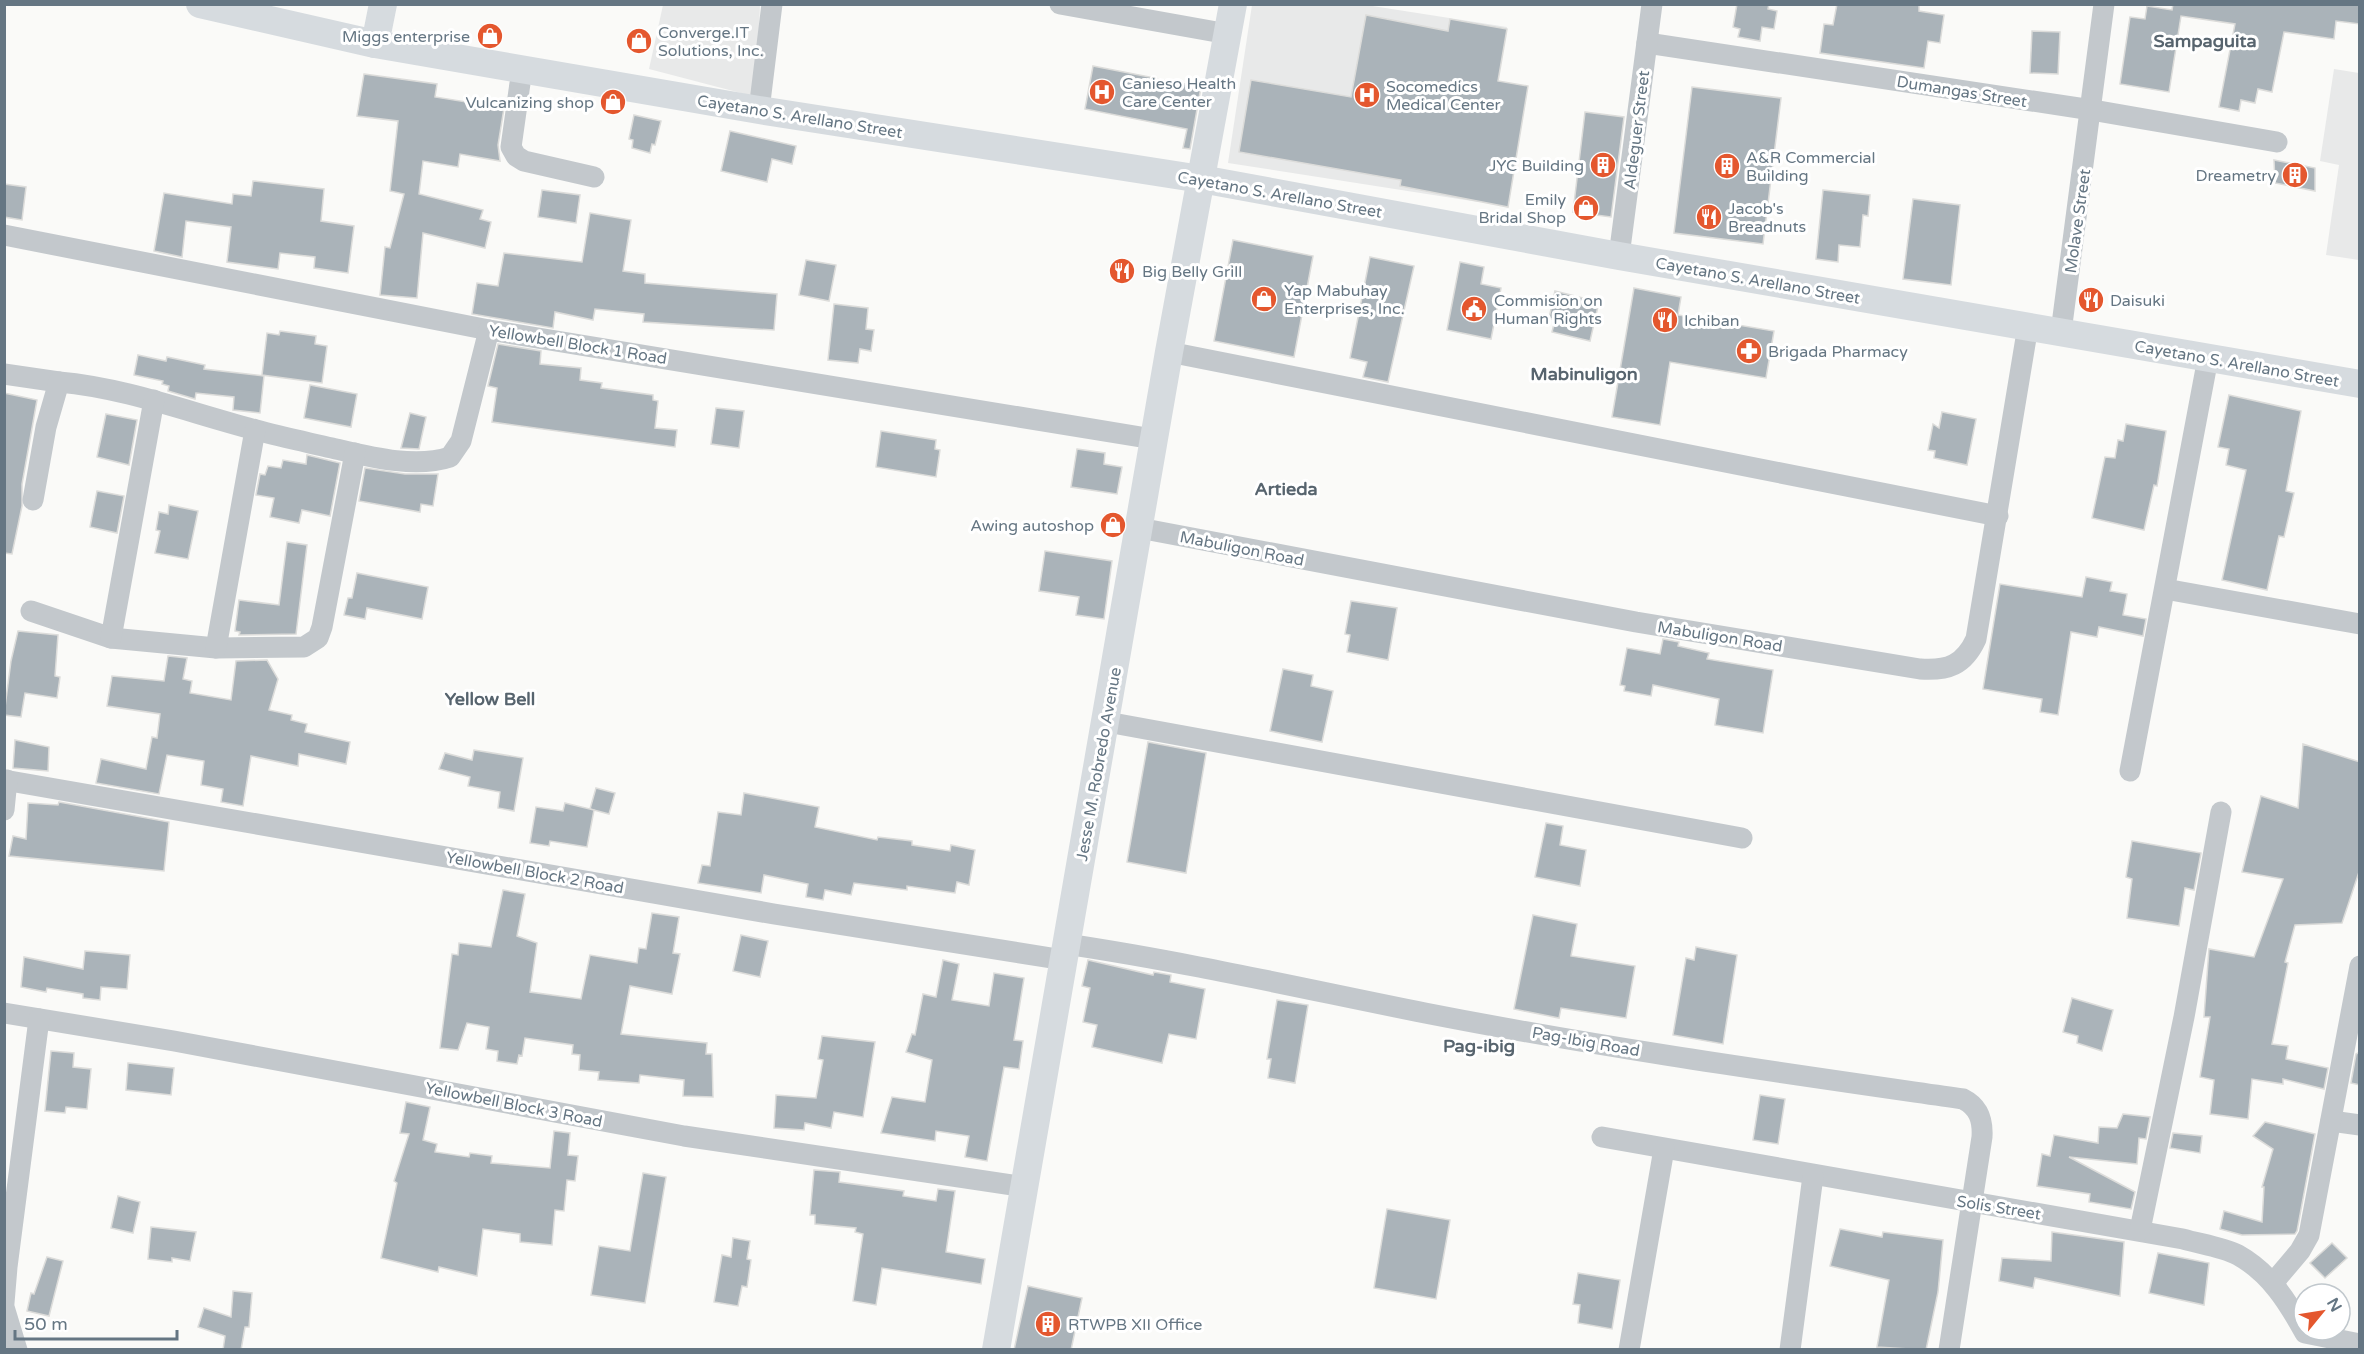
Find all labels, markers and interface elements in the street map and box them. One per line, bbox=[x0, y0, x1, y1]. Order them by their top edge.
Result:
shop icon: Miggs enterprise bbox=[475, 21, 505, 51]
place label: Converge.IT Solutions, Inc. bbox=[658, 23, 764, 61]
shop icon: Converge.IT Solutions, Inc. bbox=[624, 26, 654, 56]
place label: Miggs enterprise bbox=[342, 27, 470, 47]
district label: Sampaguita bbox=[2154, 30, 2257, 52]
street label: Aldeguer Street bbox=[1620, 69, 1654, 191]
street label: Dumangas Street bbox=[1895, 72, 2028, 112]
place label: Canieso Health Care Center bbox=[1122, 74, 1236, 112]
hospital icon: Canieso Health Care Center bbox=[1087, 77, 1117, 107]
place label: Socomedics Medical Center bbox=[1386, 77, 1502, 115]
hospital icon: Socomedics Medical Center bbox=[1352, 80, 1382, 110]
shop icon: Vulcanizing shop bbox=[598, 87, 628, 117]
street label: Cayetano S. Arellano Street bbox=[696, 91, 904, 143]
place label: Vulcanizing shop bbox=[465, 93, 594, 113]
place label: A&R Commercial Building bbox=[1746, 148, 1876, 186]
building icon: JYC Building bbox=[1588, 150, 1618, 180]
building icon: A&R Commercial Building bbox=[1712, 151, 1742, 181]
place label: JYC Building bbox=[1489, 156, 1584, 176]
building icon: Dreametry bbox=[2280, 160, 2310, 190]
place label: Dreametry bbox=[2196, 166, 2276, 186]
street label: Cayetano S. Arellano Street bbox=[1176, 167, 1384, 223]
street label: Molave Street bbox=[2061, 168, 2095, 275]
place label: Emily Bridal Shop bbox=[1478, 190, 1566, 228]
shop icon: Emily Bridal Shop bbox=[1571, 193, 1601, 223]
place label: Jacob's Breadnuts bbox=[1728, 199, 1806, 237]
restaurant icon: Jacob's Breadnuts bbox=[1694, 202, 1724, 232]
street label: Cayetano S. Arellano Street bbox=[1654, 253, 1862, 309]
restaurant icon: Big Belly Grill bbox=[1107, 256, 1137, 286]
place label: Big Belly Grill bbox=[1142, 262, 1242, 282]
place label: Yap Mabuhay Enterprises, Inc. bbox=[1284, 281, 1405, 319]
shop icon: Yap Mabuhay Enterprises, Inc. bbox=[1249, 284, 1279, 314]
restaurant icon: Daisuki bbox=[2076, 285, 2106, 315]
place label: Commision on Human Rights bbox=[1494, 291, 1603, 329]
place label: Daisuki bbox=[2110, 291, 2165, 311]
public building icon: Commision on Human Rights bbox=[1459, 294, 1489, 324]
restaurant icon: Ichiban bbox=[1650, 305, 1680, 335]
place label: Ichiban bbox=[1684, 311, 1739, 331]
street label: Yellowbell Block 1 Road bbox=[487, 321, 668, 369]
pharmacy icon: Brigada Pharmacy bbox=[1734, 336, 1764, 366]
street label: Cayetano S. Arellano Street bbox=[2133, 336, 2341, 392]
place label: Brigada Pharmacy bbox=[1768, 342, 1908, 362]
district label: Mabinuligon bbox=[1530, 363, 1638, 385]
district label: Artieda bbox=[1254, 478, 1318, 500]
shop icon: Awing autoshop bbox=[1098, 510, 1128, 540]
place label: Awing autoshop bbox=[970, 516, 1094, 536]
street label: Mabuligon Road bbox=[1178, 527, 1306, 571]
street label: Mabuligon Road bbox=[1656, 617, 1784, 657]
street label: Jesse M. Robredo Avenue bbox=[1072, 666, 1126, 863]
district label: Yellow Bell bbox=[445, 688, 535, 710]
street label: Yellowbell Block 2 Road bbox=[444, 847, 625, 898]
street label: Pag-Ibig Road bbox=[1530, 1023, 1641, 1061]
district label: Pag-ibig bbox=[1443, 1035, 1515, 1057]
street label: Yellowbell Block 3 Road bbox=[423, 1078, 604, 1132]
street label: Solis Street bbox=[1955, 1191, 2042, 1225]
north arrow bbox=[2292, 1282, 2352, 1342]
text: N bbox=[2322, 1294, 2346, 1316]
scale bar bbox=[15, 1303, 177, 1341]
building icon: RTWPB XII Office bbox=[1033, 1309, 1063, 1339]
text: 50 m bbox=[24, 1313, 68, 1335]
place label: RTWPB XII Office bbox=[1068, 1315, 1202, 1335]

